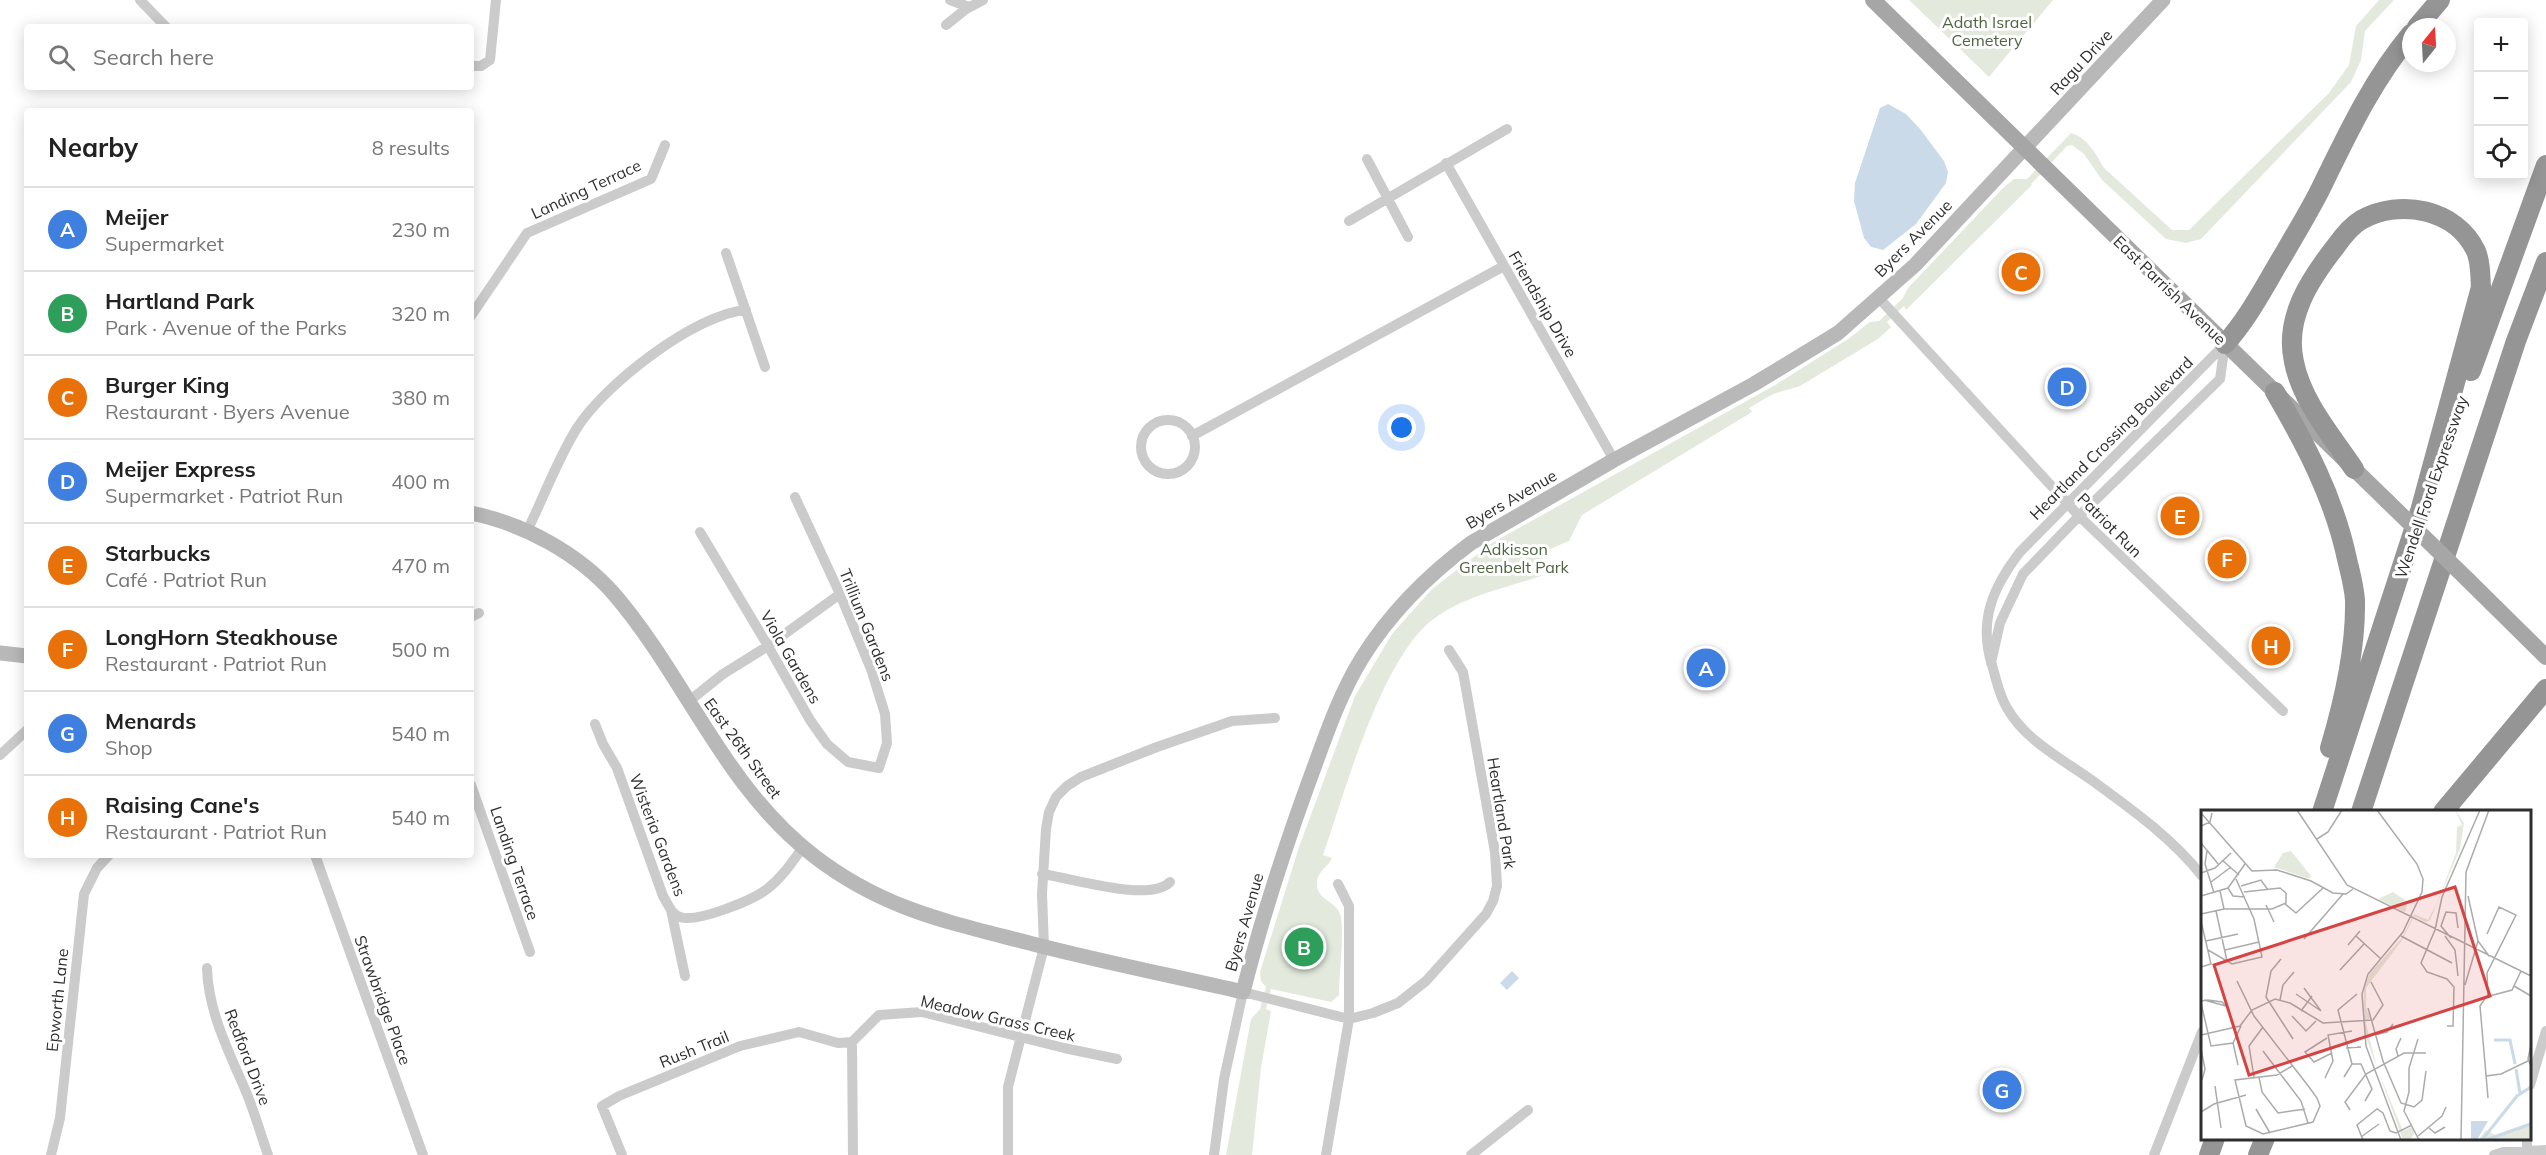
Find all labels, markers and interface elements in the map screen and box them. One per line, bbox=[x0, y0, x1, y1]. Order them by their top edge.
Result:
park label: Adath Israel Cemetery bbox=[1942, 12, 2032, 50]
north arrow bbox=[2402, 18, 2456, 72]
map controls bbox=[2474, 18, 2528, 180]
button: + bbox=[2474, 18, 2528, 72]
search box bbox=[24, 24, 474, 90]
street label: Ragu Drive bbox=[2046, 25, 2116, 99]
icon: search bbox=[45, 41, 78, 74]
text: Search here bbox=[93, 43, 214, 71]
button: − bbox=[2474, 72, 2528, 126]
button: locate bbox=[2474, 126, 2528, 180]
text: Nearby bbox=[48, 131, 138, 164]
text: 8 results bbox=[372, 135, 450, 160]
street label: Landing Terrace bbox=[528, 155, 644, 223]
street label: Byers Avenue bbox=[1870, 195, 1956, 281]
text: Meijer bbox=[105, 203, 168, 231]
text: A bbox=[60, 217, 75, 242]
text: 230 m bbox=[391, 217, 450, 242]
text: Supermarket bbox=[105, 231, 224, 256]
street label: East Parrish Avenue bbox=[2110, 231, 2230, 349]
street label: Friendship Drive bbox=[1504, 247, 1582, 361]
pin: C bbox=[2002, 250, 2040, 294]
text: Hartland Park bbox=[105, 287, 254, 315]
text: B bbox=[61, 301, 74, 326]
text: 320 m bbox=[391, 301, 450, 326]
text: Park · Avenue of the Parks bbox=[105, 315, 347, 340]
street label: Heartland Crossing Boulevard bbox=[2025, 352, 2197, 524]
pin: D bbox=[2048, 364, 2086, 410]
text: Burger King bbox=[105, 371, 230, 399]
text: C bbox=[61, 385, 74, 410]
text: 380 m bbox=[391, 385, 450, 410]
street label: Wendell Ford Expressway bbox=[2390, 393, 2472, 581]
text: Restaurant · Byers Avenue bbox=[105, 399, 350, 424]
your location bbox=[1387, 413, 1416, 442]
text: Meijer Express bbox=[105, 455, 256, 483]
street label: Byers Avenue bbox=[1462, 465, 1560, 533]
text: D bbox=[60, 469, 75, 494]
text: 400 m bbox=[391, 469, 450, 494]
text: Supermarket · Patriot Run bbox=[105, 483, 343, 508]
street label: Patriot Run bbox=[2073, 488, 2147, 562]
pin: E bbox=[2160, 494, 2200, 538]
pin: F bbox=[2208, 536, 2246, 582]
text: Starbucks bbox=[105, 539, 211, 567]
park label: Adkisson Greenbelt Park bbox=[1459, 539, 1570, 577]
text: E bbox=[62, 553, 73, 578]
text: 470 m bbox=[391, 553, 450, 578]
street label: Trillium Gardens bbox=[835, 566, 899, 684]
text: Café · Patriot Run bbox=[105, 567, 267, 592]
street label: Viola Gardens bbox=[756, 607, 826, 707]
text: LongHorn Steakhouse bbox=[105, 623, 338, 651]
pin: H bbox=[2252, 624, 2290, 668]
text: F bbox=[62, 637, 73, 662]
text: 500 m bbox=[391, 637, 450, 662]
pin: A bbox=[1686, 646, 1726, 690]
text: Restaurant · Patriot Run bbox=[105, 651, 327, 676]
street label: East 26th Street bbox=[700, 694, 786, 802]
text: Menards bbox=[105, 707, 196, 735]
text: G bbox=[60, 721, 75, 746]
text: 540 m bbox=[391, 721, 450, 746]
text: Shop bbox=[105, 735, 153, 760]
street label: Heartland Park bbox=[1483, 756, 1521, 871]
street label: Wisteria Gardens bbox=[625, 771, 691, 899]
text: Raising Cane's bbox=[105, 791, 259, 819]
street label: Landing Terrace bbox=[486, 803, 544, 923]
text: H bbox=[60, 805, 75, 830]
text: 540 m bbox=[391, 805, 450, 830]
inset map bbox=[2201, 810, 2531, 1140]
text: Restaurant · Patriot Run bbox=[105, 819, 327, 844]
street label: Byers Avenue bbox=[1220, 870, 1268, 974]
pin: B bbox=[1284, 924, 1324, 970]
street label: Strawbridge Place bbox=[350, 933, 416, 1067]
street label: Epworth Lane bbox=[42, 947, 72, 1053]
street label: Meadow Grass Creek bbox=[919, 990, 1078, 1046]
street label: Redford Drive bbox=[220, 1006, 276, 1108]
street label: Rush Trail bbox=[656, 1026, 732, 1072]
pin: G bbox=[1982, 1068, 2022, 1112]

